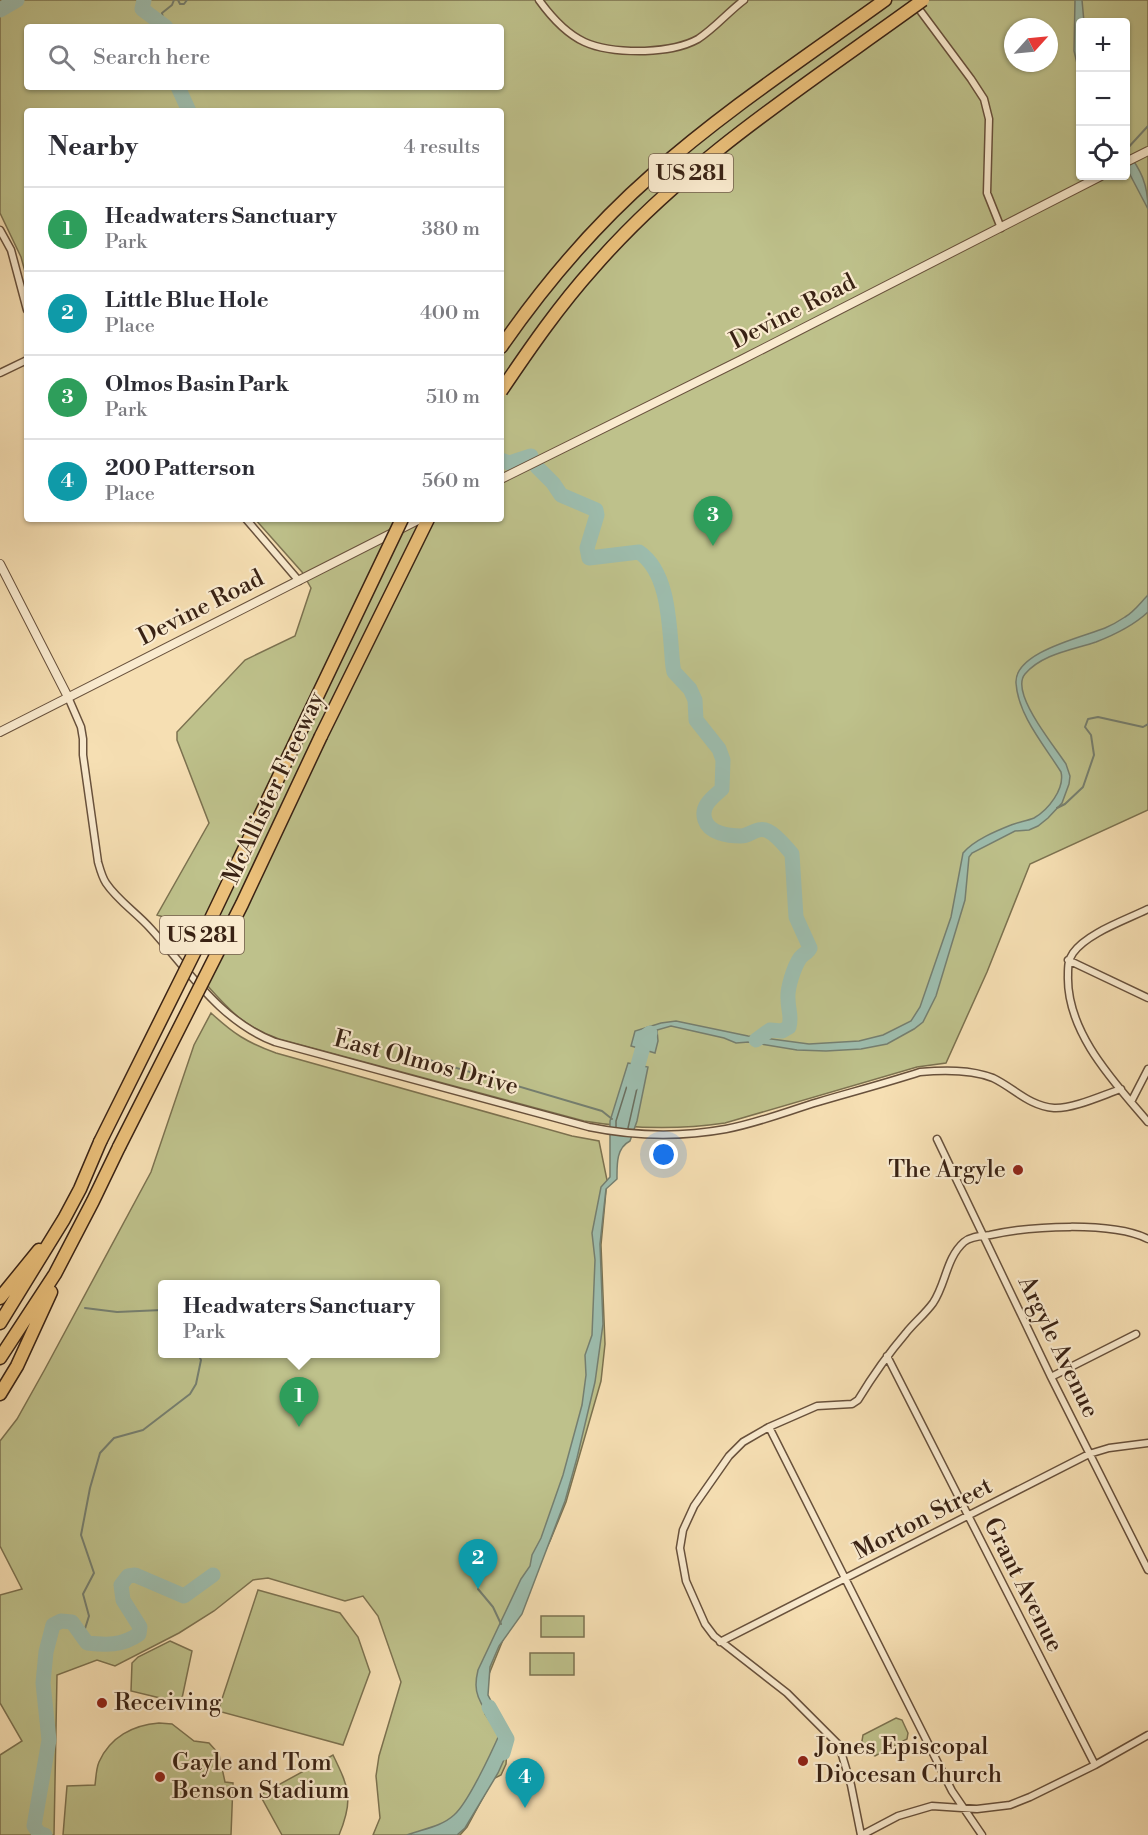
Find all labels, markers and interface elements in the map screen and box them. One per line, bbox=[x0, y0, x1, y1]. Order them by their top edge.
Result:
north arrow bbox=[1004, 18, 1058, 72]
map controls bbox=[1076, 18, 1130, 180]
button: + bbox=[1076, 18, 1130, 72]
search box bbox=[24, 24, 504, 90]
icon: search bbox=[45, 41, 78, 74]
text: Search here bbox=[93, 44, 210, 71]
button: − bbox=[1076, 72, 1130, 126]
button: locate bbox=[1076, 126, 1130, 180]
text: Nearby bbox=[48, 131, 138, 163]
text: 4 results bbox=[403, 135, 480, 160]
road number: US 281 bbox=[649, 154, 733, 192]
text: Headwaters Sanctuary bbox=[105, 203, 337, 230]
text: 1 bbox=[63, 217, 72, 242]
text: 380 m bbox=[422, 217, 480, 242]
text: Park bbox=[105, 230, 147, 255]
street label: Devine Road bbox=[725, 267, 861, 357]
text: Little Blue Hole bbox=[105, 287, 269, 314]
text: 2 bbox=[61, 301, 74, 326]
text: 400 m bbox=[420, 301, 480, 326]
text: Place bbox=[105, 314, 155, 339]
text: Olmos Basin Park bbox=[105, 371, 289, 398]
text: 3 bbox=[61, 385, 74, 410]
text: 510 m bbox=[426, 385, 480, 410]
text: Park bbox=[105, 398, 147, 423]
text: 200 Patterson bbox=[105, 455, 255, 482]
text: 4 bbox=[61, 469, 74, 494]
text: 560 m bbox=[422, 469, 480, 494]
text: Place bbox=[105, 482, 155, 507]
pin: 3 bbox=[694, 496, 732, 546]
street label: Devine Road bbox=[133, 563, 269, 653]
street label: McAllister Freeway bbox=[216, 687, 332, 889]
road number: US 281 bbox=[160, 916, 244, 954]
street label: East Olmos Drive bbox=[330, 1024, 522, 1102]
your location bbox=[649, 1140, 678, 1169]
place label: The Argyle bbox=[888, 1155, 1006, 1185]
marker: The Argyle bbox=[1011, 1163, 1025, 1177]
street label: Argyle Avenue bbox=[1010, 1270, 1105, 1423]
popup bbox=[158, 1280, 440, 1358]
text: Headwaters Sanctuary bbox=[183, 1293, 415, 1320]
text: Park bbox=[183, 1320, 225, 1345]
pin: 1 bbox=[280, 1378, 318, 1427]
street label: Morton Street bbox=[849, 1471, 998, 1567]
street label: Grant Avenue bbox=[976, 1513, 1070, 1657]
pin: 2 bbox=[458, 1540, 498, 1589]
place label: Receiving bbox=[114, 1688, 222, 1718]
marker: Receiving bbox=[95, 1696, 109, 1710]
place label: Jones Episcopal Diocesan Church bbox=[814, 1732, 1002, 1790]
place label: Gayle and Tom Benson Stadium bbox=[171, 1748, 350, 1806]
marker: Jones Episcopal Diocesan Church bbox=[796, 1754, 810, 1768]
pin: 4 bbox=[506, 1758, 544, 1808]
marker: Gayle and Tom Benson Stadium bbox=[153, 1770, 167, 1784]

